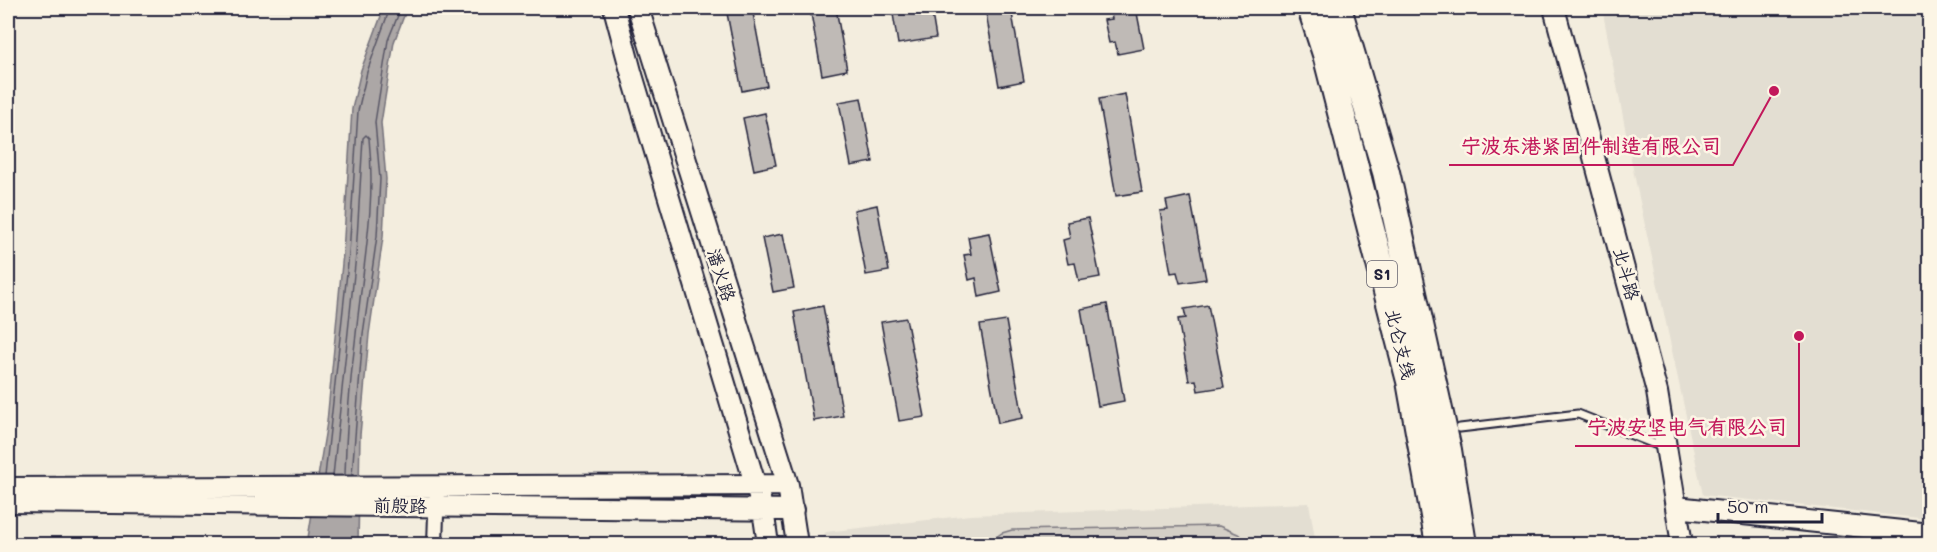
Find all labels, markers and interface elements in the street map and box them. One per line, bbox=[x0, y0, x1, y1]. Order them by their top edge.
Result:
callout: 宁波东港紧固件制造有限公司 bbox=[1449, 127, 1733, 165]
text: 宁波东港紧固件制造有限公司 bbox=[1461, 132, 1721, 158]
street label: 潘火路 bbox=[702, 245, 742, 304]
street label: 北斗路 bbox=[1608, 245, 1646, 303]
road number: S1 bbox=[1367, 261, 1397, 287]
street label: 北仑支线 bbox=[1381, 306, 1421, 382]
callout: 宁波安坚电气有限公司 bbox=[1575, 408, 1799, 446]
text: 宁波安坚电气有限公司 bbox=[1587, 413, 1787, 439]
scale bar bbox=[1718, 486, 1822, 524]
street label: 前殷路 bbox=[373, 493, 427, 517]
text: 50 m bbox=[1727, 494, 1769, 518]

